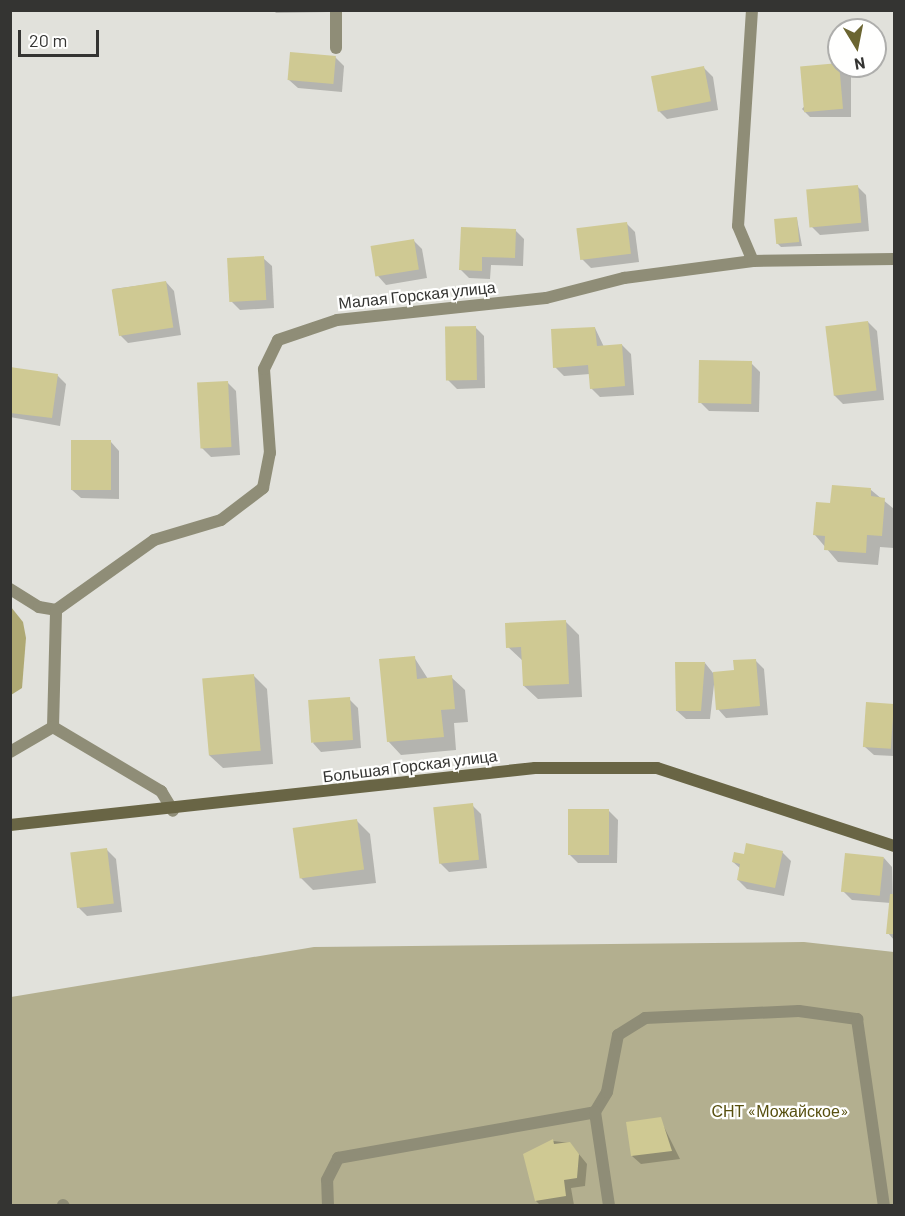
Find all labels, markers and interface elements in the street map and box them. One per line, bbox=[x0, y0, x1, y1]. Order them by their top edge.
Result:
scale bar bbox=[21, 18, 102, 56]
north arrow bbox=[827, 18, 887, 78]
text: 20 m bbox=[29, 29, 67, 51]
text: N bbox=[853, 54, 867, 75]
street label: Малая Горская улица bbox=[337, 277, 497, 313]
street label: Большая Горская улица bbox=[322, 746, 498, 786]
park label: СНТ «Можайское» bbox=[711, 1101, 849, 1121]

